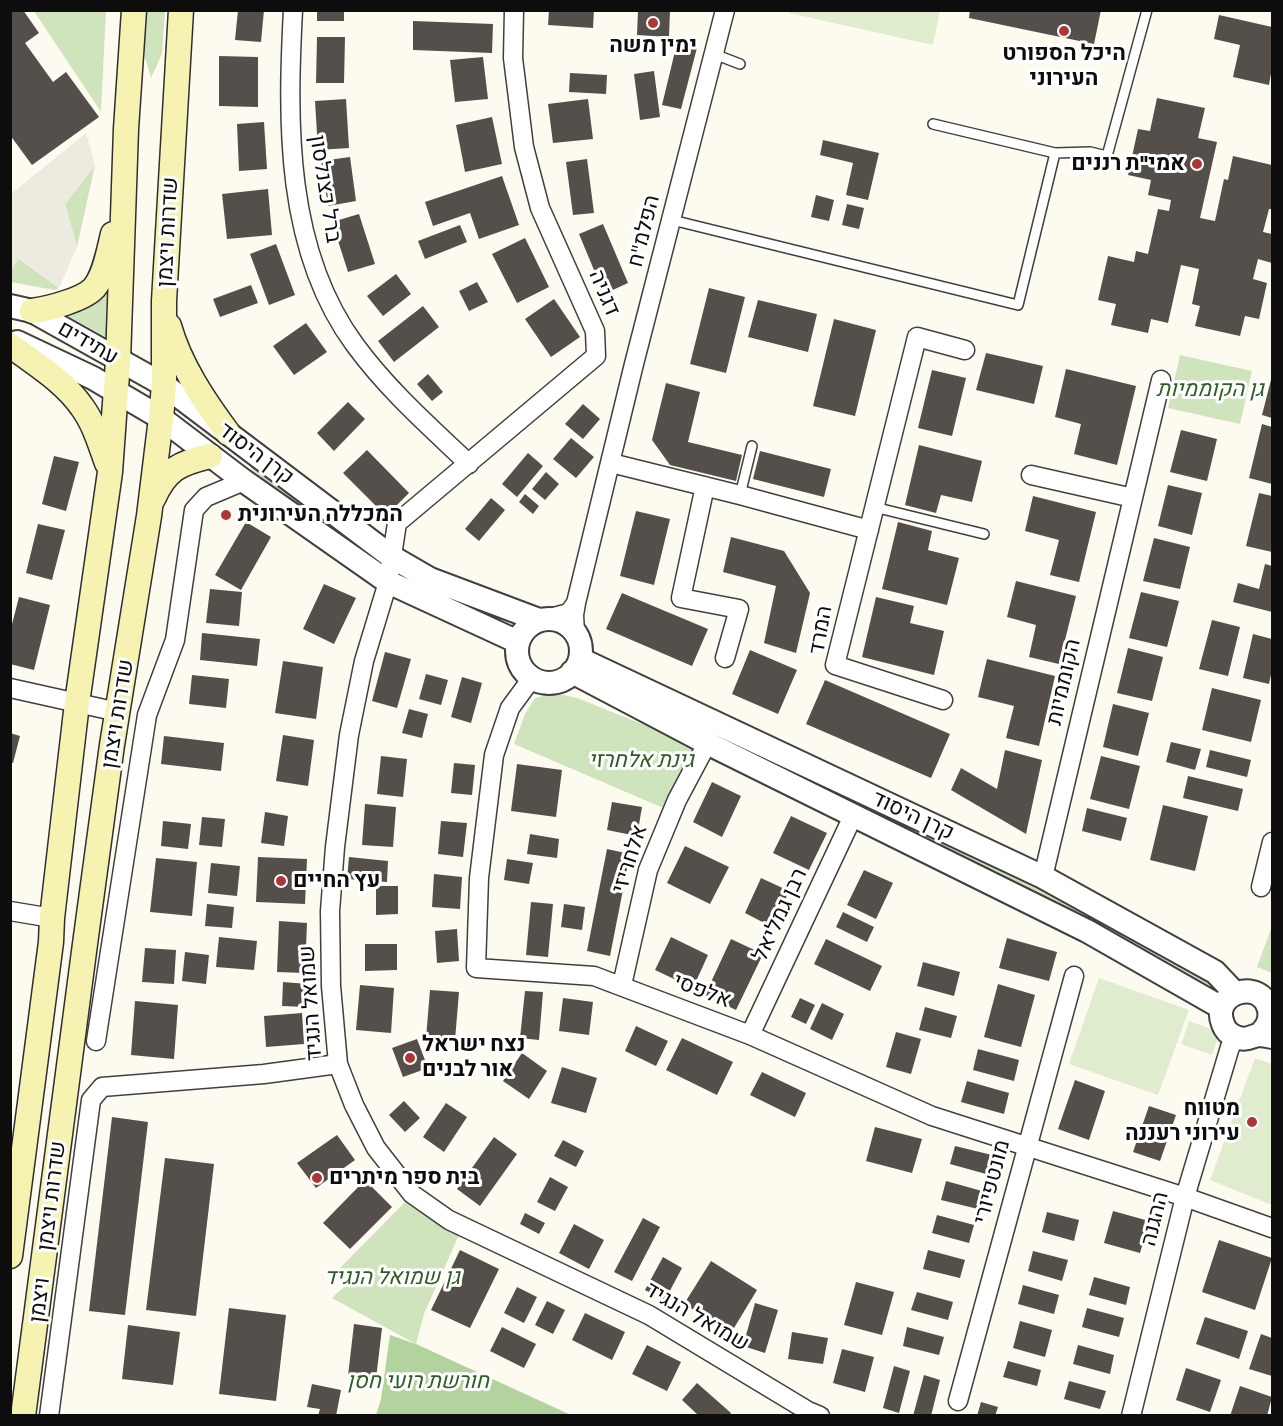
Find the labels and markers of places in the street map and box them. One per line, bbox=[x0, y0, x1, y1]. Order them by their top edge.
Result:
marker: ימין משה bbox=[646, 16, 660, 30]
marker: היכל הספורט העירוני bbox=[1057, 24, 1071, 38]
place label: ימין משה bbox=[609, 33, 697, 59]
place label: היכל הספורט העירוני bbox=[1002, 41, 1126, 92]
place label: אמי"ת רננים bbox=[1071, 151, 1185, 177]
marker: אמי"ת רננים bbox=[1190, 157, 1204, 171]
place label: המכללה העירונית bbox=[238, 502, 403, 528]
marker: המכללה העירונית bbox=[219, 508, 233, 522]
place label: עץ החיים bbox=[293, 868, 380, 894]
marker: עץ החיים bbox=[274, 874, 288, 888]
place label: נצח ישראל אור לבנים bbox=[422, 1032, 526, 1084]
marker: נצח ישראל אור לבנים bbox=[403, 1051, 417, 1065]
place label: מטווח עירוני רעננה bbox=[1125, 1096, 1240, 1148]
marker: מטווח עירוני רעננה bbox=[1245, 1115, 1259, 1129]
place label: בית ספר מיתרים bbox=[329, 1165, 480, 1191]
marker: בית ספר מיתרים bbox=[310, 1171, 324, 1185]

